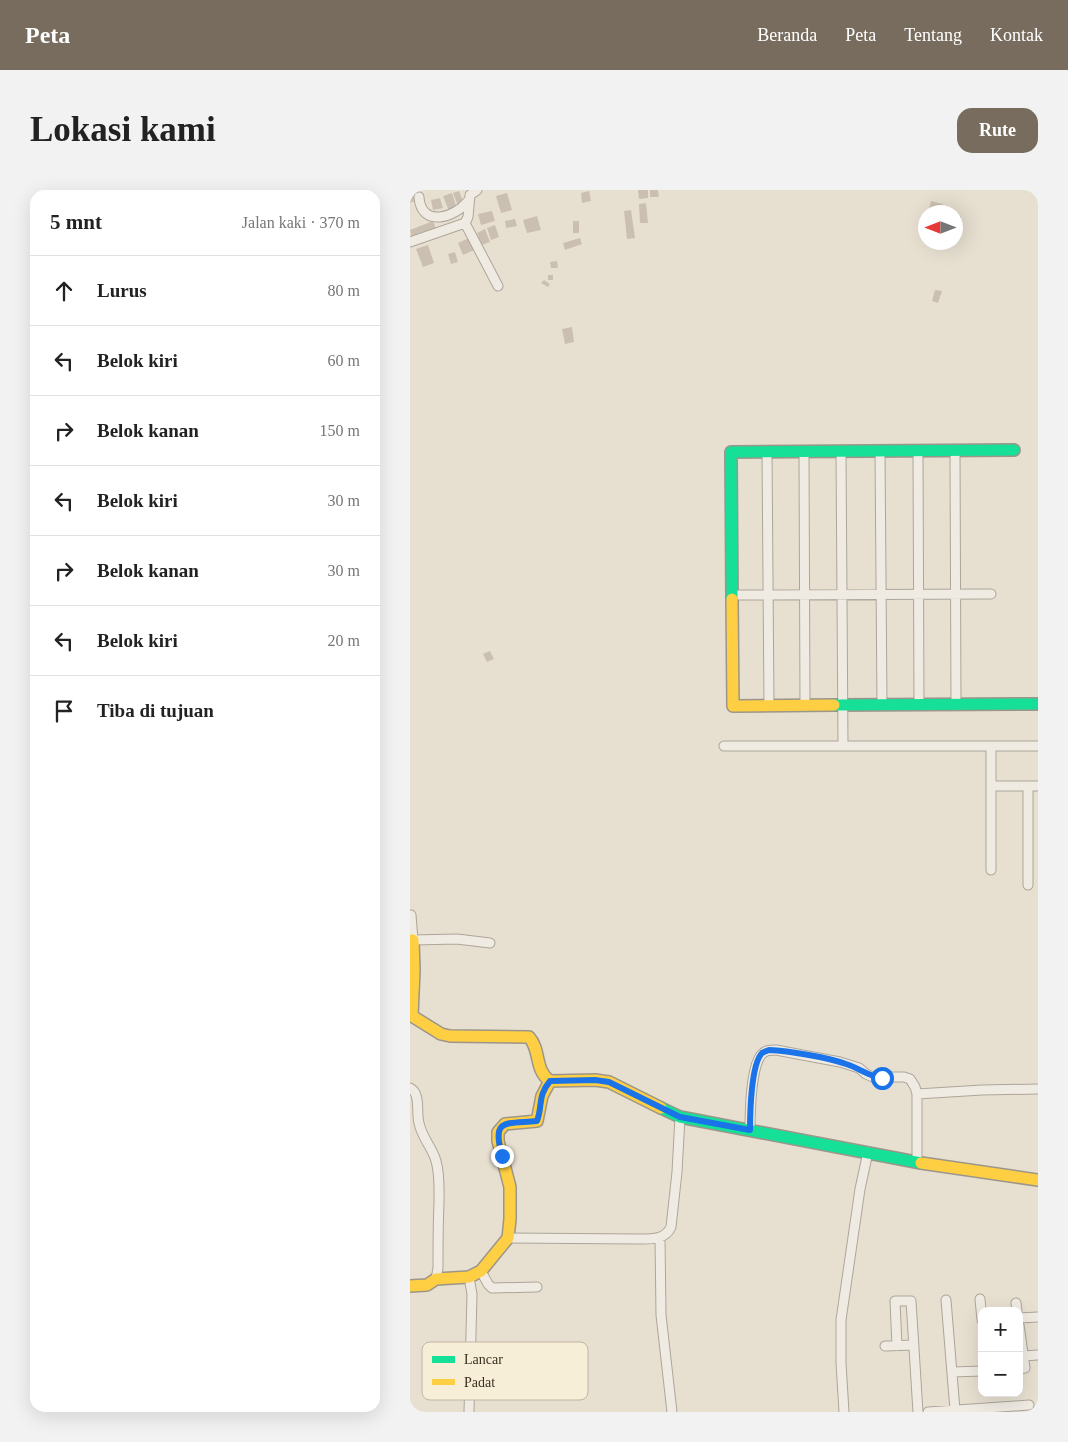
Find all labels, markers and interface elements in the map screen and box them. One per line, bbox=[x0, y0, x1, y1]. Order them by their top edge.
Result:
text: Peta bbox=[25, 22, 70, 48]
text: Beranda bbox=[757, 25, 817, 45]
text: Peta bbox=[845, 25, 876, 45]
text: Tentang bbox=[904, 25, 962, 45]
text: Kontak bbox=[990, 25, 1043, 45]
button: Rute bbox=[957, 108, 1038, 153]
text: Lokasi kami bbox=[30, 110, 216, 149]
north arrow bbox=[918, 205, 963, 250]
text: 5 mnt bbox=[50, 210, 102, 234]
text: Jalan kaki · 370 m bbox=[242, 214, 360, 231]
icon: ahead bbox=[50, 277, 78, 305]
text: Lurus bbox=[97, 280, 147, 301]
text: 80 m bbox=[328, 282, 360, 299]
icon: left bbox=[50, 347, 78, 375]
text: Belok kiri bbox=[97, 350, 178, 371]
text: 60 m bbox=[328, 352, 360, 369]
icon: right bbox=[50, 417, 78, 445]
text: Belok kanan bbox=[97, 420, 199, 441]
text: 150 m bbox=[320, 422, 360, 439]
icon: left bbox=[50, 487, 78, 515]
text: Belok kiri bbox=[97, 490, 178, 511]
text: 30 m bbox=[328, 492, 360, 509]
icon: right bbox=[50, 557, 78, 585]
text: Belok kanan bbox=[97, 560, 199, 581]
text: 30 m bbox=[328, 562, 360, 579]
icon: left bbox=[50, 627, 78, 655]
text: Belok kiri bbox=[97, 630, 178, 651]
text: 20 m bbox=[328, 632, 360, 649]
icon: arrive bbox=[50, 697, 78, 725]
text: Tiba di tujuan bbox=[97, 700, 214, 721]
route start bbox=[871, 1067, 894, 1090]
route end bbox=[491, 1145, 514, 1168]
map controls bbox=[978, 1307, 1023, 1397]
button: + bbox=[978, 1307, 1023, 1352]
legend bbox=[422, 1342, 588, 1400]
text: Lancar bbox=[464, 1352, 503, 1367]
button: − bbox=[978, 1352, 1023, 1397]
text: Padat bbox=[464, 1375, 495, 1390]

